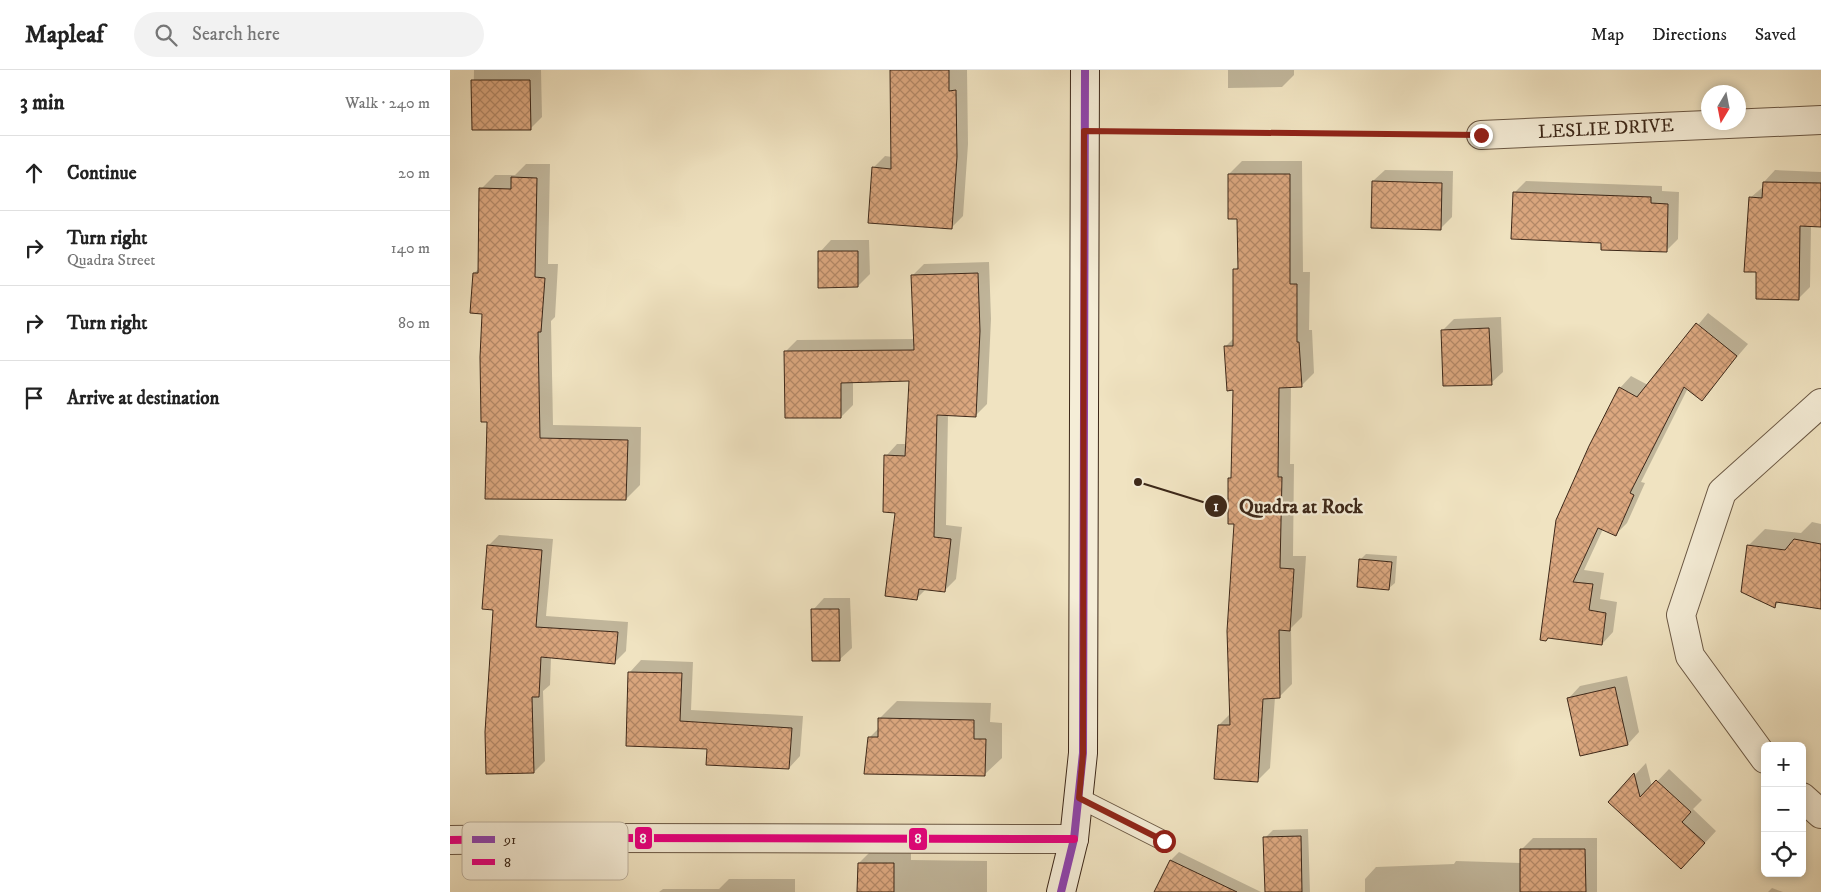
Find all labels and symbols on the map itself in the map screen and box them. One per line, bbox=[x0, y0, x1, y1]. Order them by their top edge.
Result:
north arrow bbox=[1701, 85, 1746, 130]
street label: LESLIE DRIVE bbox=[1537, 114, 1675, 144]
route end bbox=[1470, 124, 1493, 147]
callout: Quadra at Rock bbox=[1204, 489, 1373, 524]
text: Quadra at Rock bbox=[1239, 495, 1364, 520]
text: 1 bbox=[1213, 497, 1219, 516]
legend bbox=[462, 822, 628, 880]
line badge: 8 bbox=[634, 826, 653, 850]
line badge: 8 bbox=[908, 827, 928, 851]
text: 8 bbox=[639, 830, 647, 848]
text: 8 bbox=[914, 830, 922, 848]
route start bbox=[1153, 830, 1176, 853]
text: 91 bbox=[503, 831, 516, 849]
text: 8 bbox=[504, 854, 511, 872]

